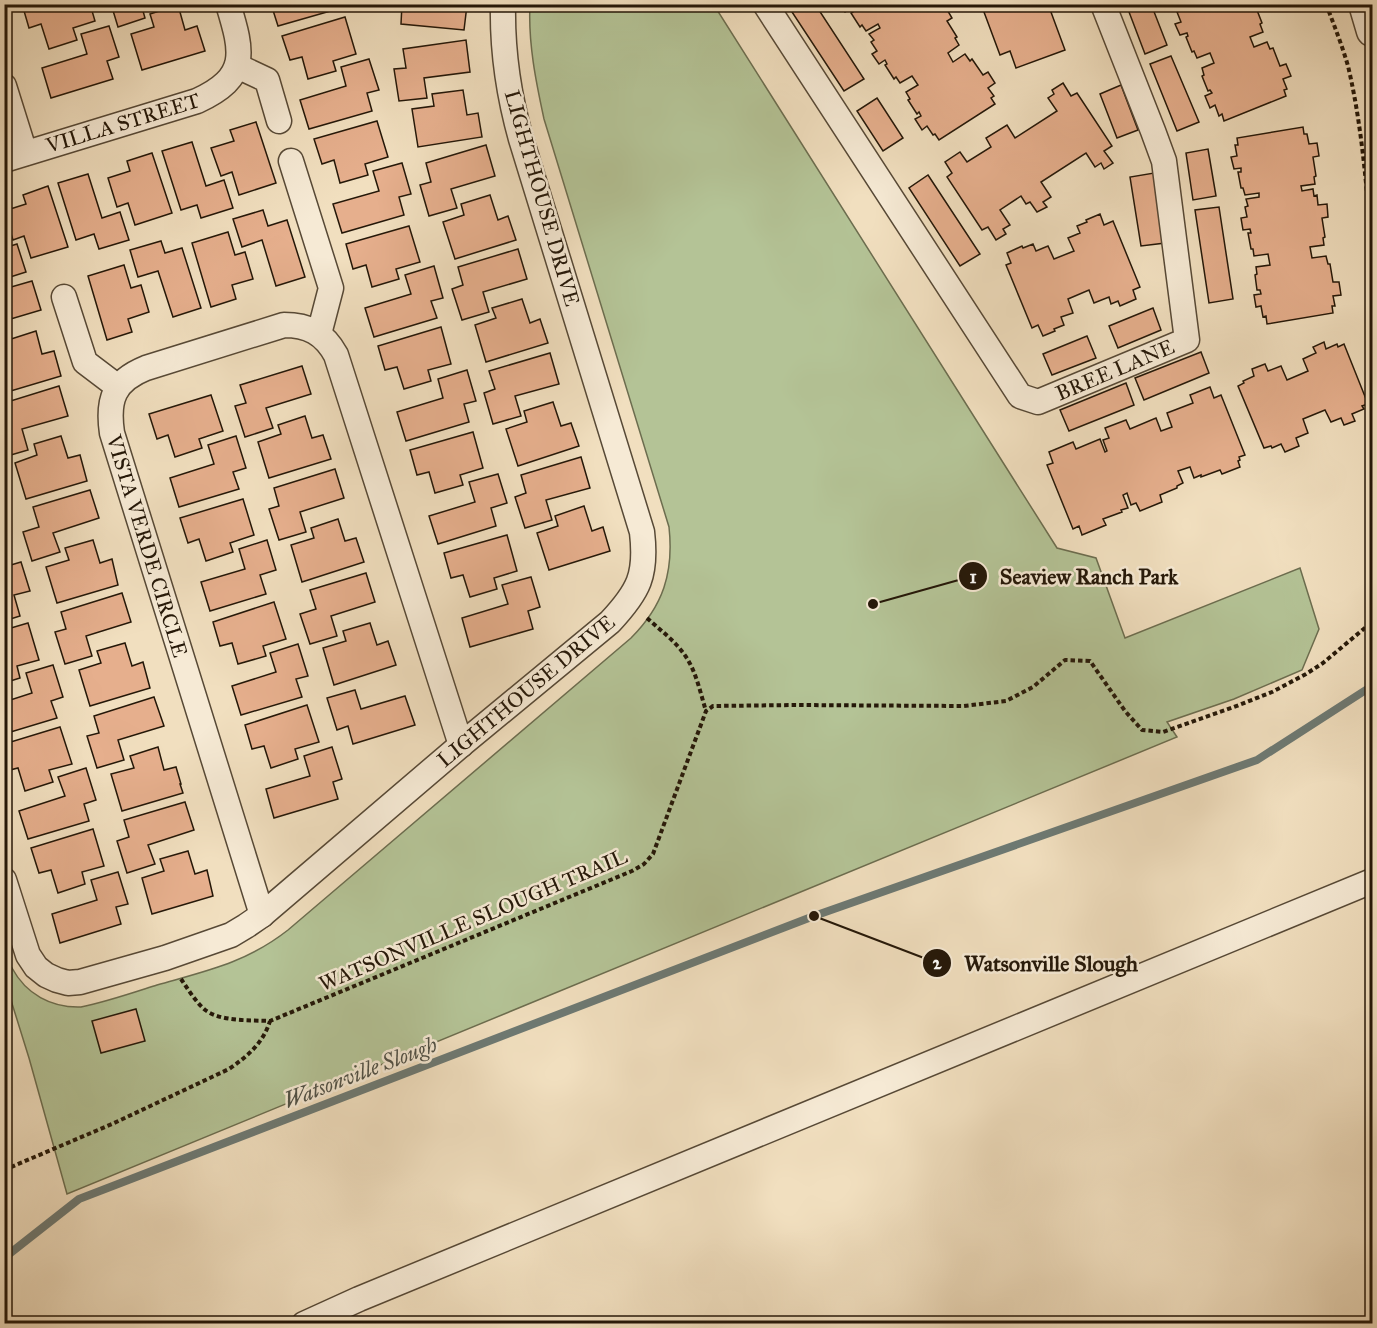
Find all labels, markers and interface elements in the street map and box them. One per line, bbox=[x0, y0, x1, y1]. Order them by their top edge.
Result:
street label: VILLA STREET bbox=[42, 87, 203, 159]
street label: LIGHTHOUSE DRIVE bbox=[499, 87, 585, 309]
street label: BREE LANE bbox=[1052, 333, 1178, 407]
street label: VISTA VERDE CIRCLE bbox=[100, 431, 193, 660]
callout: Seaview Ranch Park bbox=[958, 556, 1191, 596]
text: Seaview Ranch Park bbox=[1000, 563, 1179, 590]
text: 1 bbox=[969, 566, 977, 588]
street label: LIGHTHOUSE DRIVE bbox=[432, 609, 620, 773]
street label: WATSONVILLE SLOUGH TRAIL bbox=[315, 843, 632, 997]
callout: Watsonville Slough bbox=[922, 943, 1150, 983]
text: Watsonville Slough bbox=[964, 950, 1139, 977]
text: 2 bbox=[933, 952, 943, 974]
water label: Watsonville Slough bbox=[280, 1031, 441, 1114]

